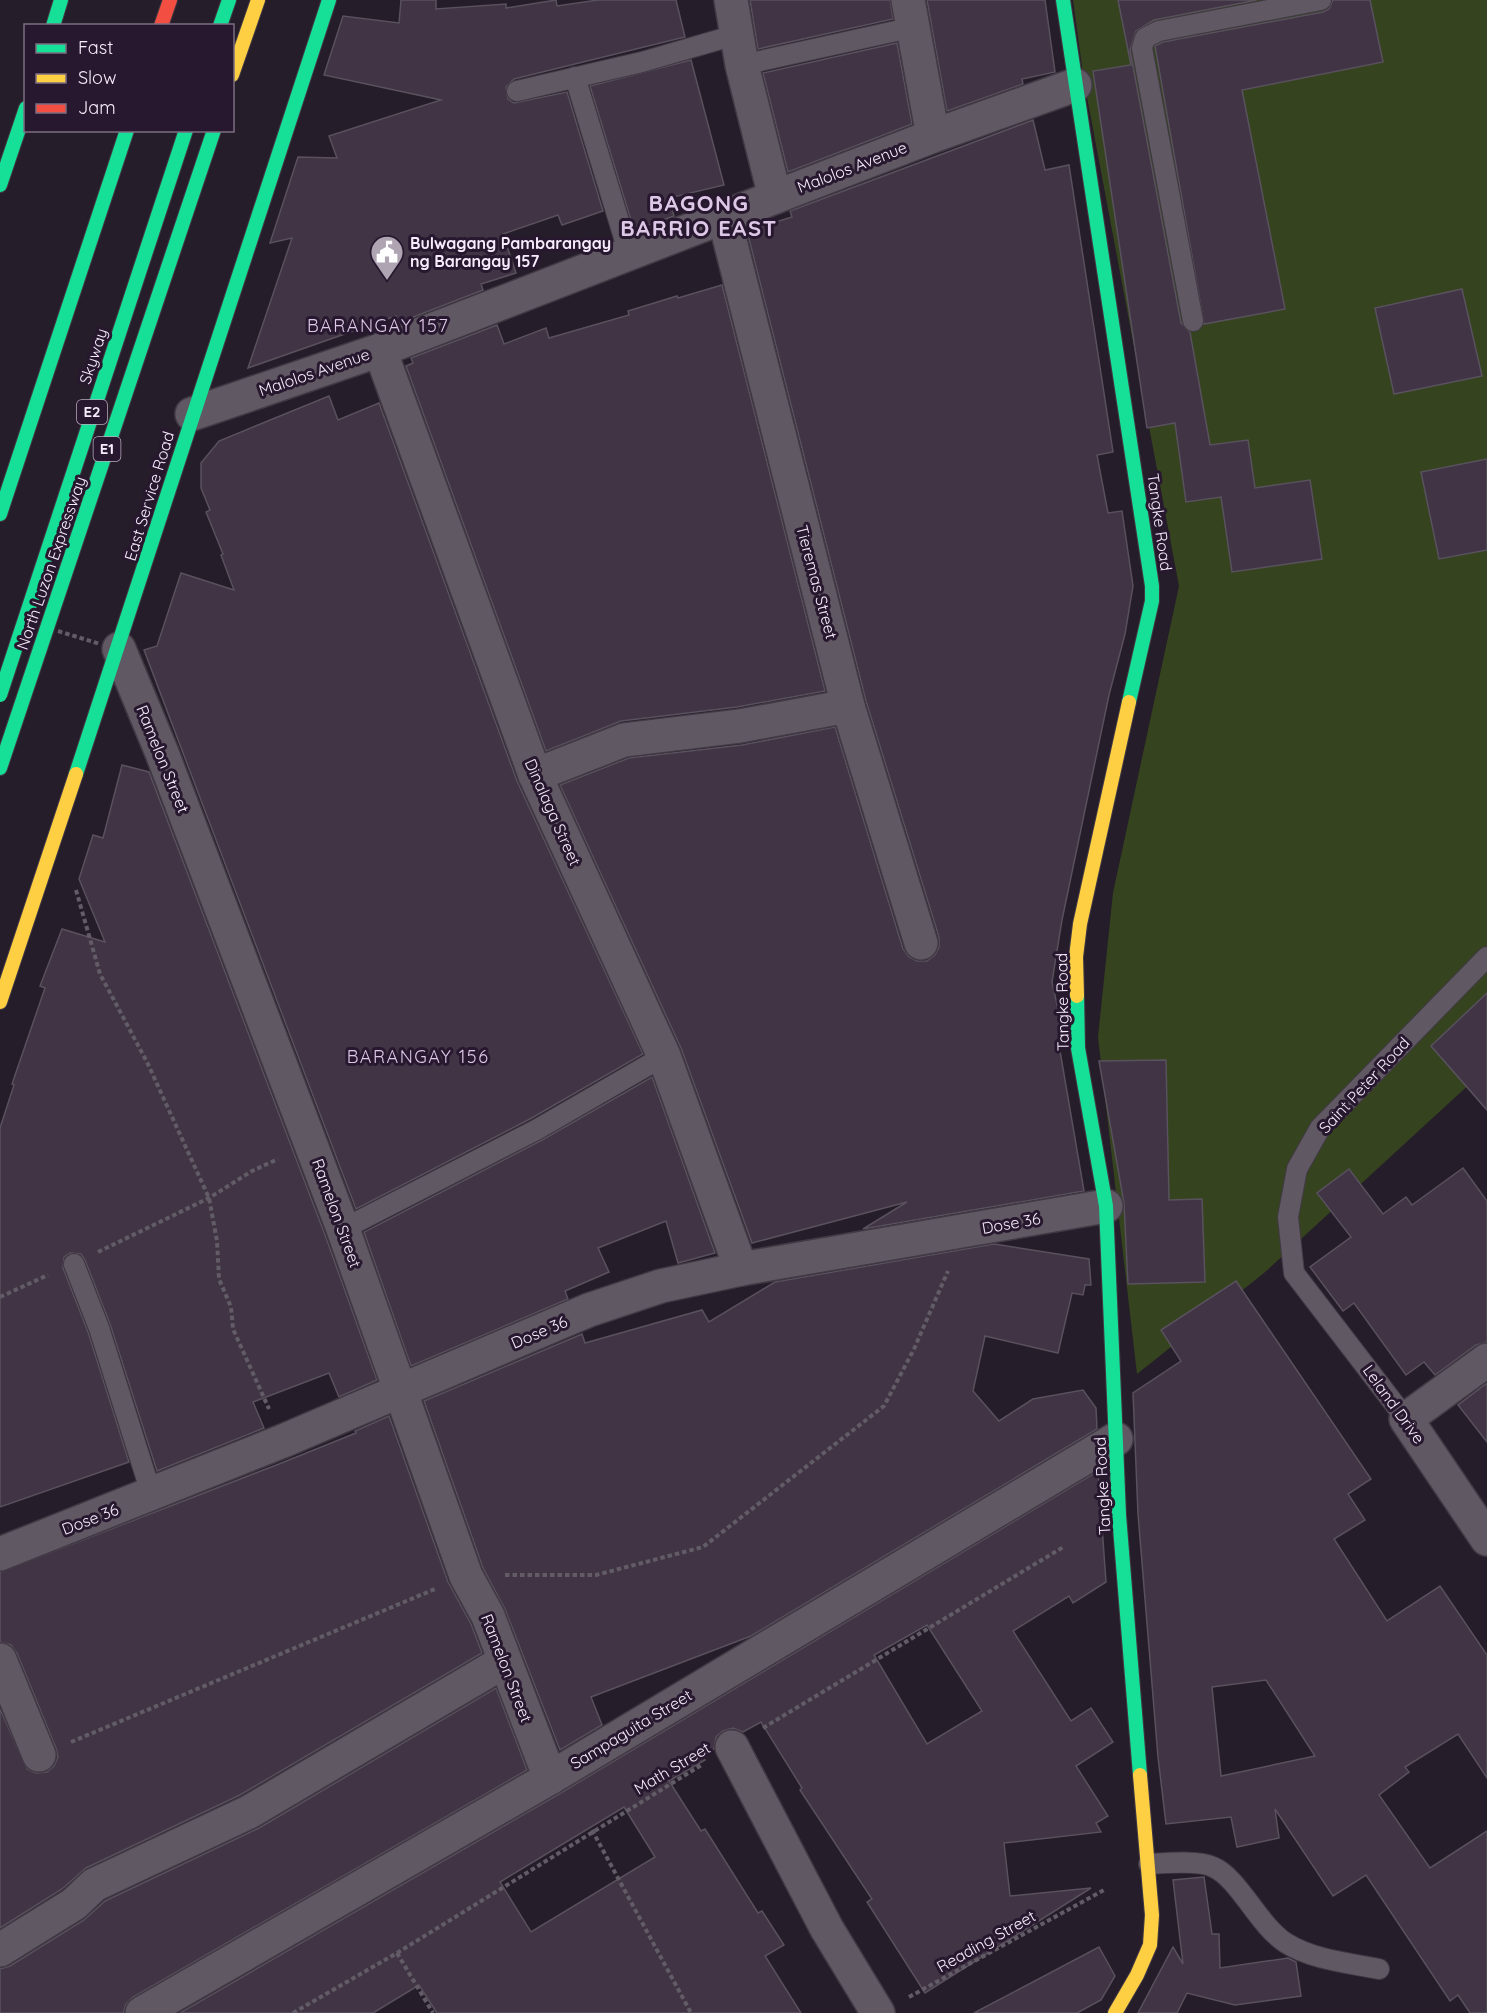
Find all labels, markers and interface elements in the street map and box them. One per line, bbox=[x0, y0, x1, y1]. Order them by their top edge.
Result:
legend bbox=[24, 24, 234, 132]
text: Fast bbox=[78, 36, 113, 59]
text: Slow bbox=[78, 66, 116, 89]
text: Jam bbox=[78, 96, 116, 119]
street label: Malolos Avenue bbox=[794, 137, 910, 197]
district label: BAGONG BARRIO EAST bbox=[620, 189, 778, 242]
place label: Bulwagang Pambarangay ng Barangay 157 bbox=[410, 233, 611, 271]
public building icon: Bulwagang Pambarangay ng Barangay 157 bbox=[369, 234, 405, 281]
district label: BARANGAY 157 bbox=[307, 314, 449, 337]
street label: Skyway bbox=[75, 326, 111, 386]
street label: Malolos Avenue bbox=[256, 344, 372, 400]
road number: E2 bbox=[77, 400, 107, 424]
street label: East Service Road bbox=[120, 429, 178, 563]
road number: E1 bbox=[94, 437, 120, 461]
street label: Tangke Road bbox=[1143, 472, 1177, 572]
street label: North Luzon Expressway bbox=[12, 474, 90, 652]
street label: Tieremas Street bbox=[792, 523, 842, 641]
street label: Ramelon Street bbox=[132, 702, 194, 816]
street label: Dinalaga Street bbox=[520, 755, 586, 869]
street label: Tangke Road bbox=[1051, 953, 1073, 1051]
street label: Saint Peter Road bbox=[1314, 1033, 1414, 1137]
district label: BARANGAY 156 bbox=[347, 1045, 489, 1068]
street label: Ramelon Street bbox=[308, 1156, 366, 1270]
street label: Dose 36 bbox=[980, 1208, 1042, 1238]
street label: Dose 36 bbox=[508, 1311, 571, 1353]
street label: Leland Drive bbox=[1359, 1361, 1429, 1447]
street label: Tangke Road bbox=[1089, 1436, 1115, 1536]
street label: Dose 36 bbox=[59, 1499, 122, 1539]
street label: Ramelon Street bbox=[477, 1611, 537, 1725]
street label: Sampaguita Street bbox=[567, 1685, 695, 1773]
street label: Math Street bbox=[630, 1737, 714, 1799]
street label: Reading Street bbox=[933, 1906, 1039, 1976]

